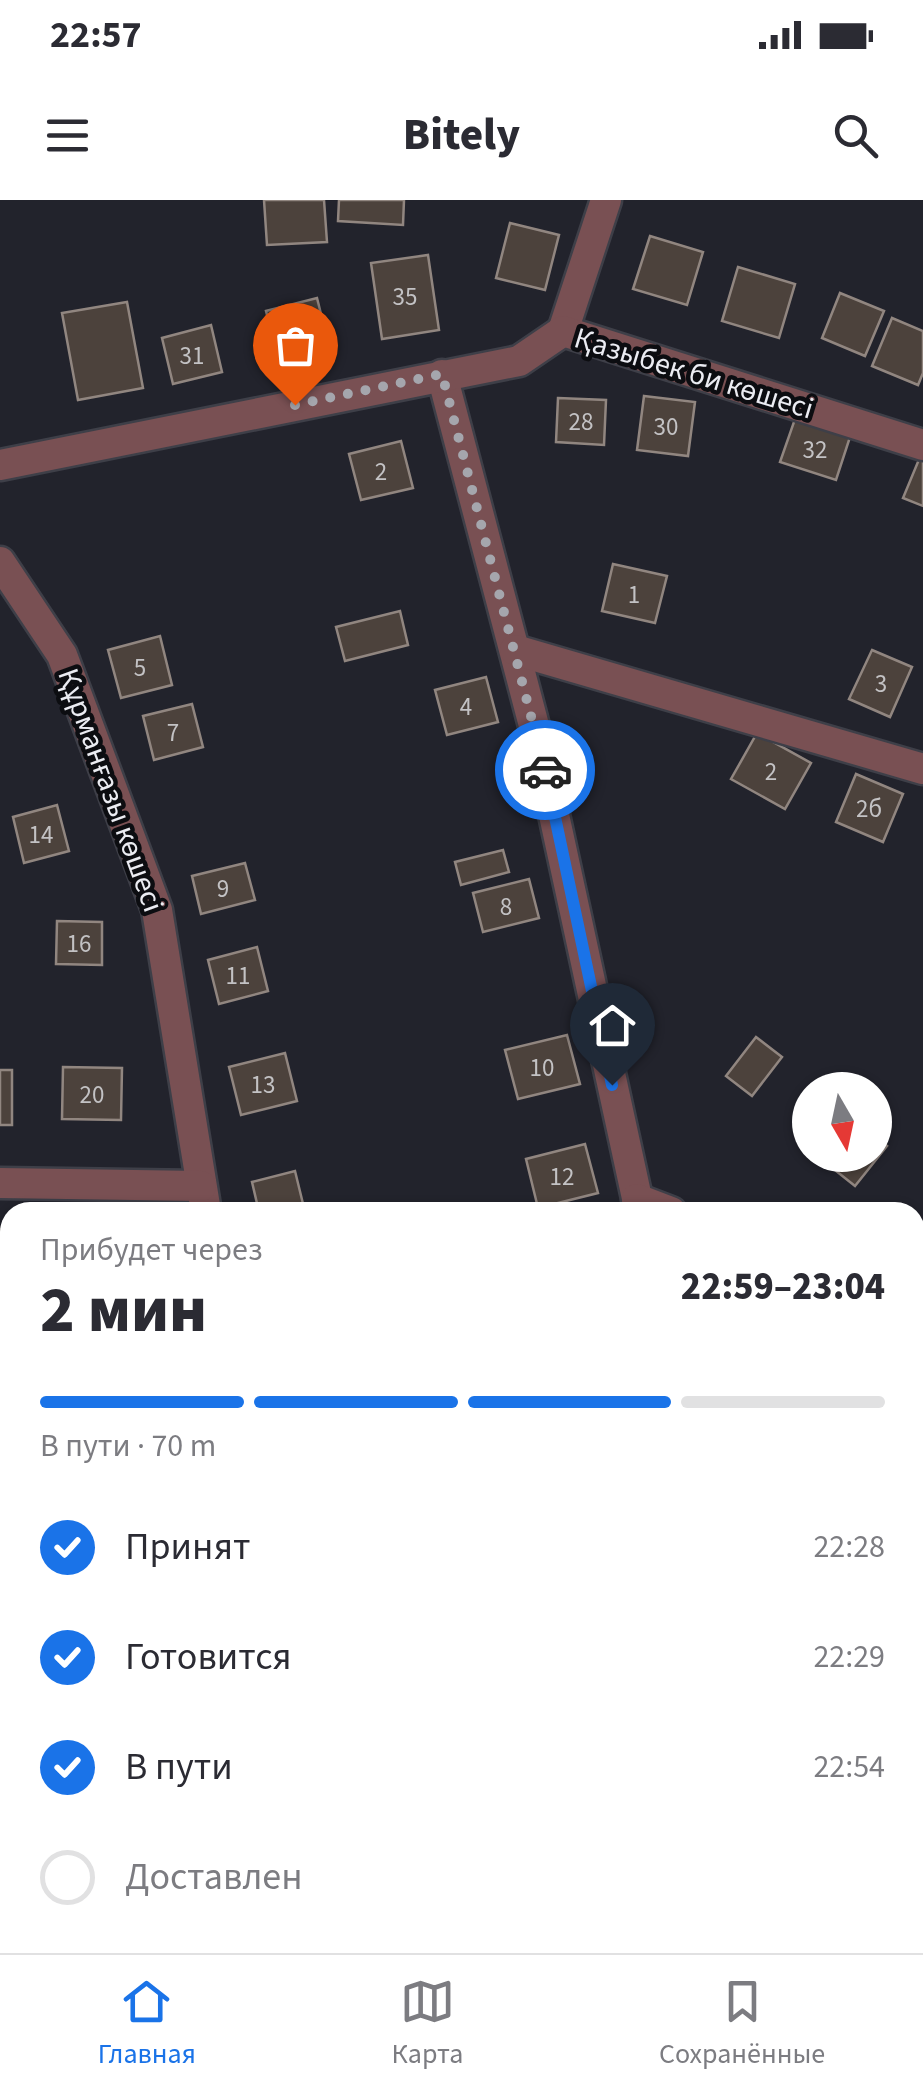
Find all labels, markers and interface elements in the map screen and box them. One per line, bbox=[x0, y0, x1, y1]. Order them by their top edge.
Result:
text: 22:57 bbox=[50, 8, 142, 62]
text: Bitely bbox=[403, 103, 520, 167]
icon: menu bbox=[40, 108, 95, 163]
icon: search bbox=[828, 108, 883, 163]
house number: 35 bbox=[393, 279, 417, 315]
pin bbox=[253, 303, 338, 406]
street label: Қазыбек би көшесі bbox=[569, 317, 819, 430]
icon: bag bbox=[268, 318, 323, 373]
house number: 31 bbox=[180, 338, 204, 374]
house number: 28 bbox=[569, 404, 593, 440]
house number: 30 bbox=[654, 409, 678, 445]
house number: 32 bbox=[803, 432, 827, 468]
house number: 2 bbox=[375, 454, 387, 490]
house number: 1 bbox=[628, 577, 640, 613]
house number: 5 bbox=[134, 650, 146, 686]
street label: Құрманғазы көшесі bbox=[46, 662, 175, 918]
house number: 3 bbox=[875, 666, 887, 702]
house number: 4 bbox=[460, 689, 472, 725]
house number: 7 bbox=[167, 715, 179, 751]
courier bbox=[495, 720, 595, 820]
icon: car bbox=[518, 743, 573, 798]
house number: 2 bbox=[765, 754, 777, 790]
house number: 2б bbox=[856, 791, 882, 827]
house number: 14 bbox=[29, 817, 53, 853]
house number: 9 bbox=[217, 871, 229, 907]
house number: 8 bbox=[500, 889, 512, 925]
house number: 16 bbox=[67, 926, 91, 962]
house number: 11 bbox=[226, 958, 250, 994]
pin bbox=[570, 983, 655, 1086]
icon: home bbox=[585, 998, 640, 1053]
house number: 10 bbox=[530, 1050, 554, 1086]
house number: 13 bbox=[251, 1067, 275, 1103]
north arrow bbox=[792, 1072, 892, 1172]
map controls bbox=[792, 1072, 892, 1172]
house number: 20 bbox=[80, 1077, 104, 1113]
house number: 12 bbox=[550, 1159, 574, 1195]
text: Прибудет через bbox=[40, 1227, 263, 1273]
text: 22:59–23:04 bbox=[681, 1260, 885, 1314]
text: 2 мин bbox=[40, 1264, 207, 1357]
text: В пути · 70 m bbox=[40, 1423, 216, 1469]
icon: check bbox=[40, 1520, 95, 1575]
text: Принят bbox=[125, 1520, 250, 1574]
text: 22:28 bbox=[813, 1524, 885, 1570]
icon: check bbox=[40, 1630, 95, 1685]
text: Готовится bbox=[125, 1630, 292, 1684]
text: 22:29 bbox=[813, 1634, 885, 1680]
icon: check bbox=[40, 1740, 95, 1795]
text: В пути bbox=[125, 1740, 233, 1794]
text: 22:54 bbox=[813, 1744, 885, 1790]
text: Доставлен bbox=[125, 1850, 303, 1904]
tab: Главная bbox=[98, 1974, 196, 2074]
tab: Карта bbox=[392, 1974, 463, 2074]
tab: Сохранённые bbox=[659, 1974, 825, 2074]

